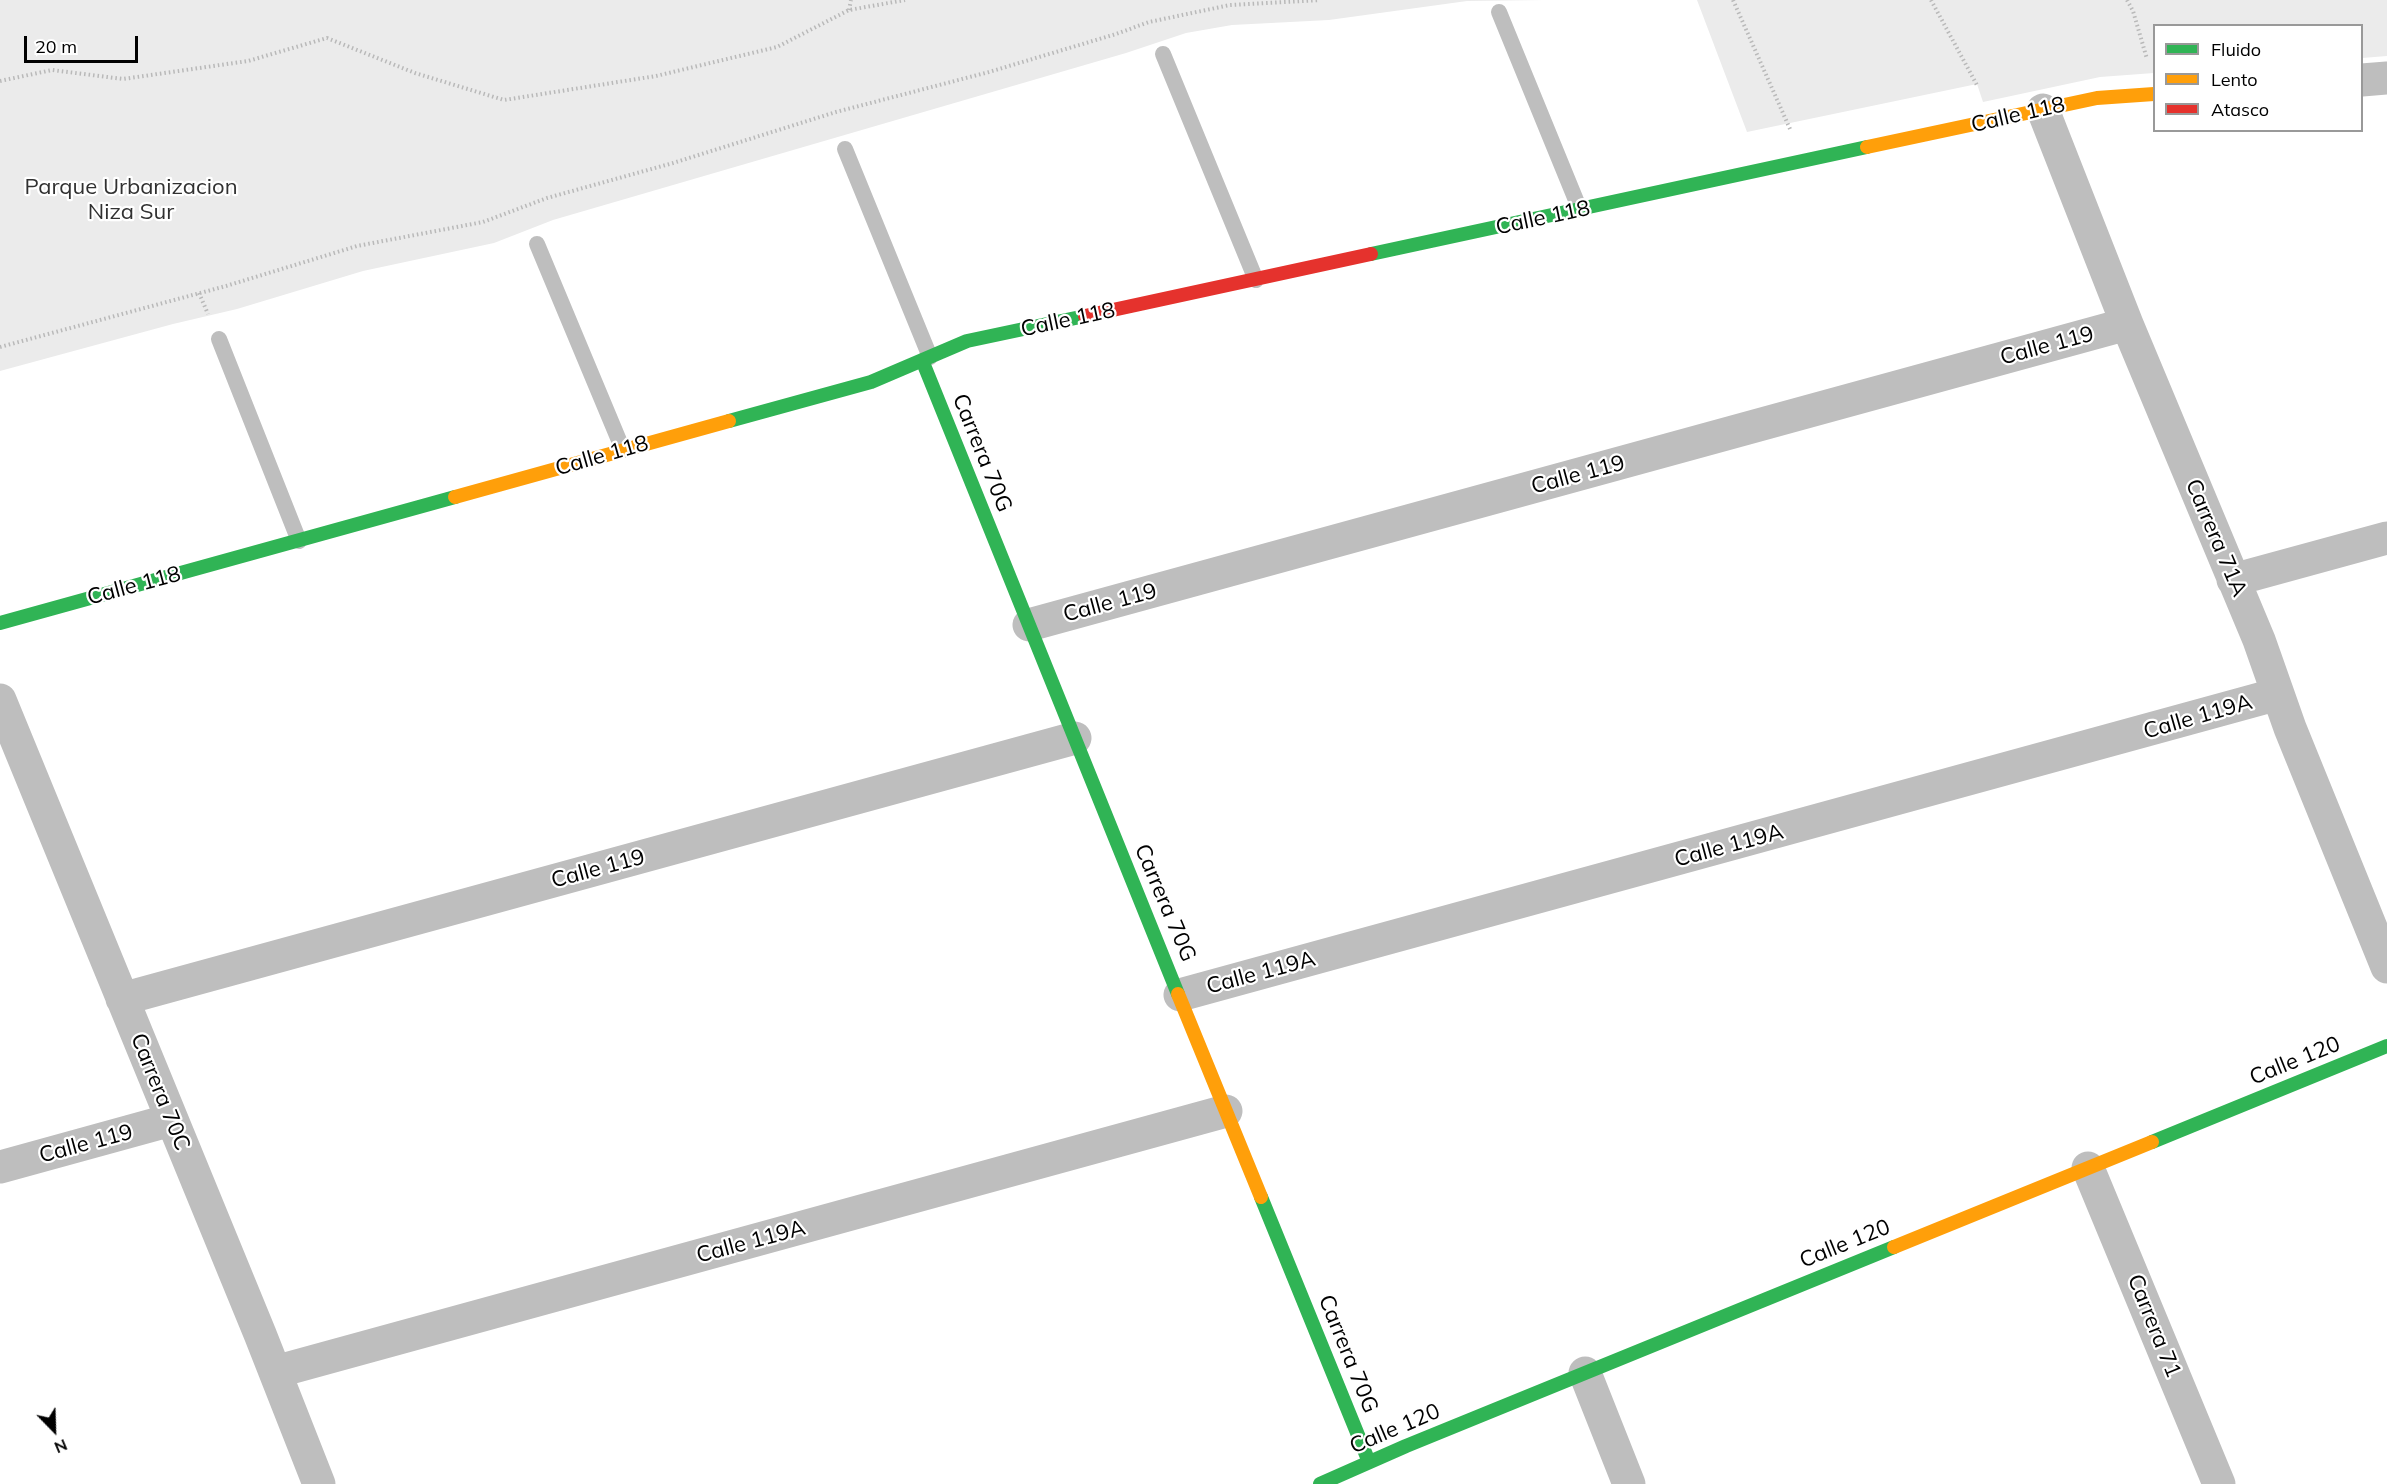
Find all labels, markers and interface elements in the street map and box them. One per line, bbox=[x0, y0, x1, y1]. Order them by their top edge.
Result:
scale bar bbox=[27, 24, 141, 62]
legend bbox=[2153, 24, 2363, 132]
text: 20 m bbox=[35, 35, 77, 58]
text: Fluido bbox=[2211, 38, 2261, 61]
text: Lento bbox=[2211, 68, 2258, 91]
street label: Calle 118 bbox=[1968, 91, 2068, 139]
text: Atasco bbox=[2211, 98, 2269, 121]
park label: Parque Urbanizacion Niza Sur bbox=[24, 174, 238, 226]
street label: Calle 118 bbox=[1493, 195, 1593, 241]
street label: Calle 118 bbox=[1018, 297, 1118, 343]
street label: Calle 119 bbox=[1997, 321, 2097, 371]
street label: Carrera 70G bbox=[946, 390, 1018, 516]
street label: Calle 118 bbox=[552, 430, 652, 482]
street label: Calle 119 bbox=[1528, 450, 1628, 500]
street label: Carrera 71A bbox=[2179, 475, 2253, 601]
street label: Calle 118 bbox=[84, 561, 184, 611]
street label: Calle 119 bbox=[1060, 578, 1160, 628]
street label: Calle 119A bbox=[2141, 689, 2255, 745]
street label: Calle 119A bbox=[1672, 819, 1786, 873]
street label: Carrera 70G bbox=[1128, 840, 1202, 966]
street label: Calle 119 bbox=[548, 844, 648, 894]
street label: Calle 119A bbox=[1204, 946, 1318, 1000]
street label: Carrera 70C bbox=[125, 1030, 195, 1154]
street label: Calle 120 bbox=[2246, 1031, 2344, 1091]
street label: Calle 119 bbox=[36, 1119, 136, 1169]
street label: Calle 120 bbox=[1796, 1214, 1894, 1274]
street label: Calle 119A bbox=[694, 1215, 808, 1269]
street label: Carrera 71 bbox=[2121, 1271, 2187, 1381]
street label: Carrera 70G bbox=[1312, 1291, 1384, 1417]
street label: Calle 120 bbox=[1346, 1398, 1444, 1460]
north arrow bbox=[24, 1400, 84, 1460]
text: N bbox=[52, 1435, 71, 1458]

